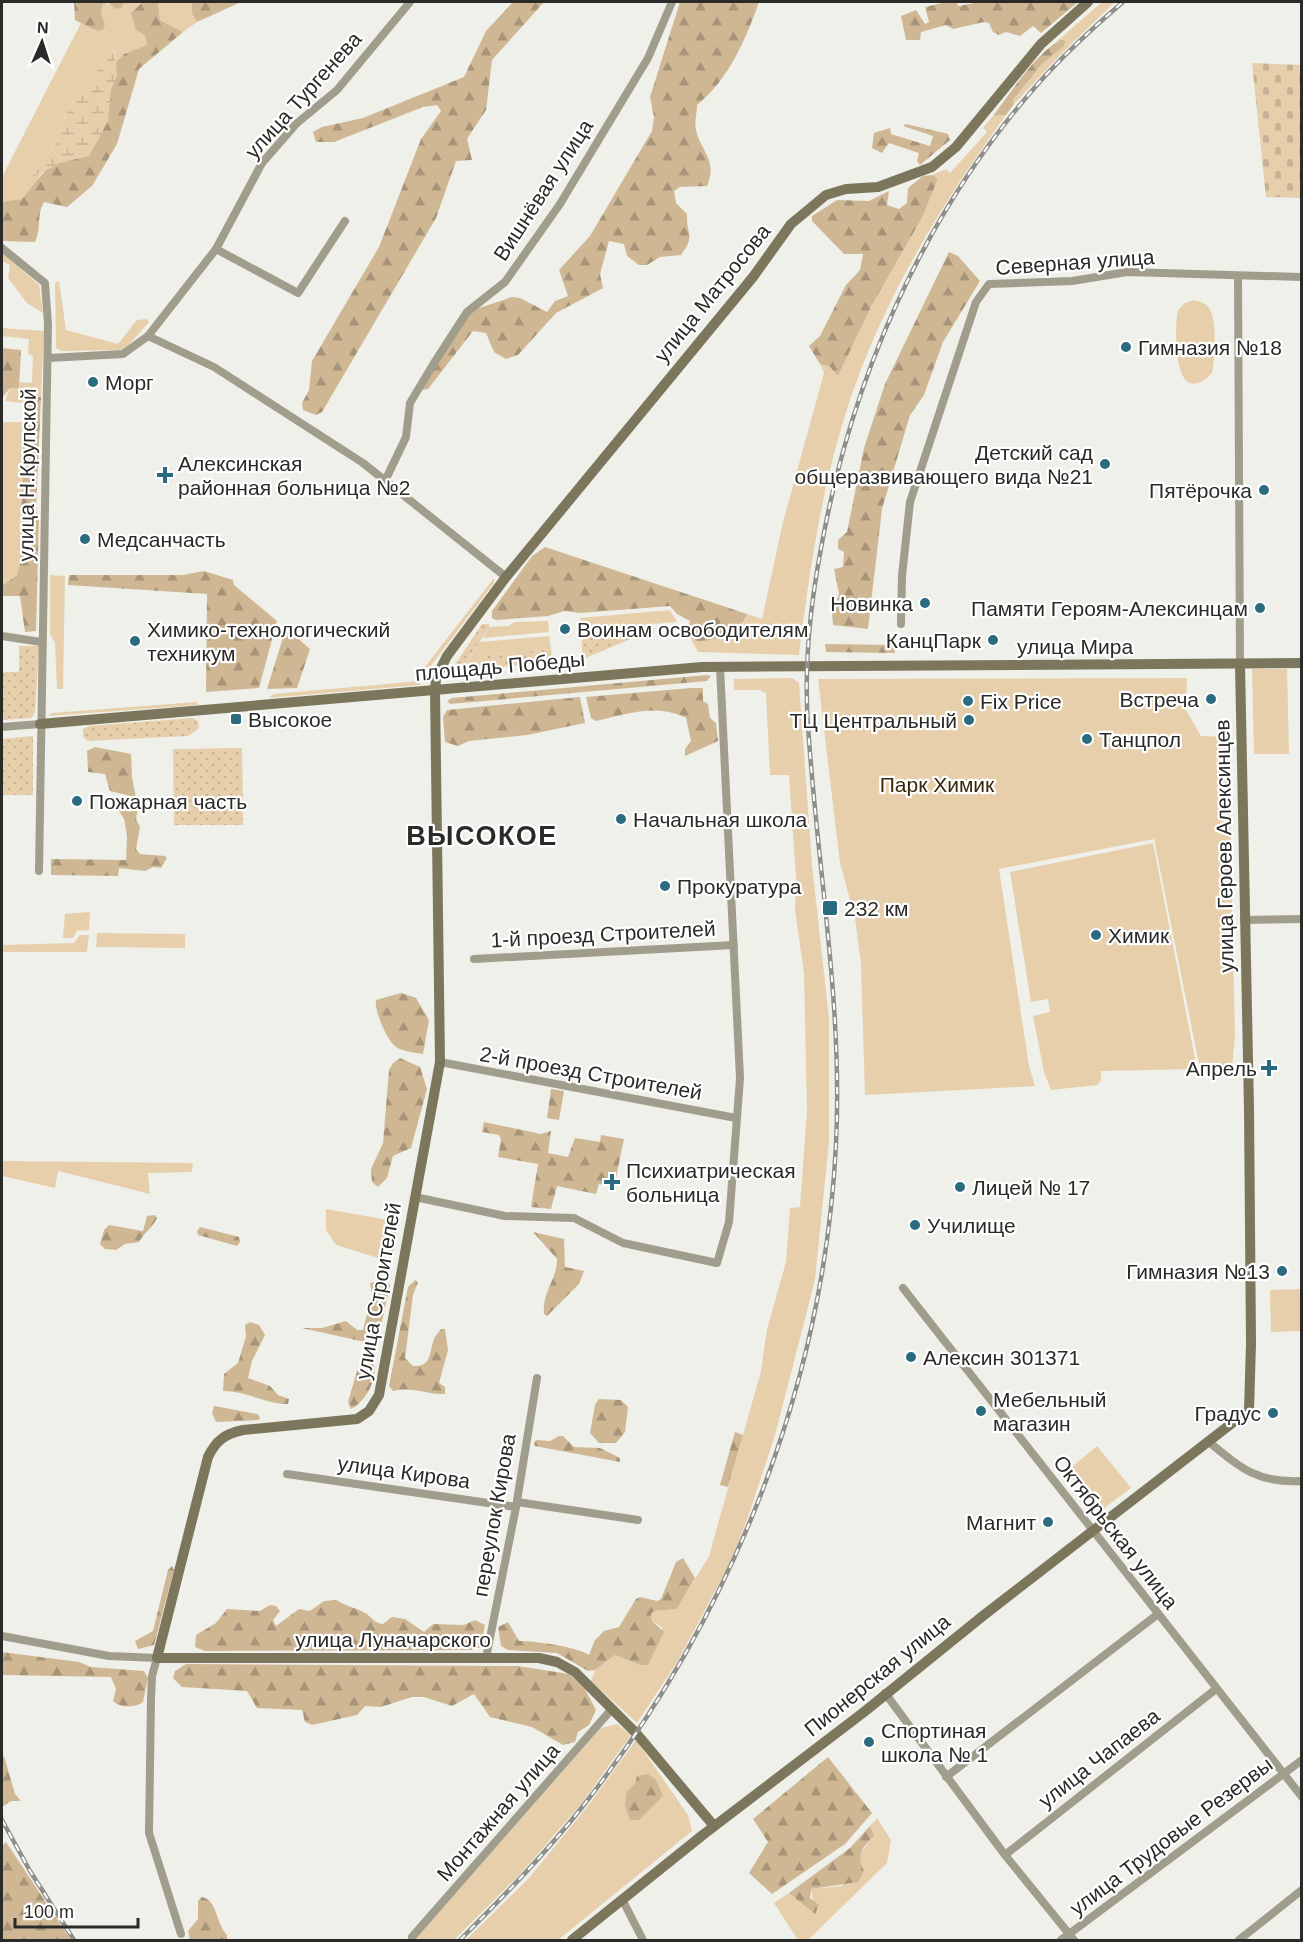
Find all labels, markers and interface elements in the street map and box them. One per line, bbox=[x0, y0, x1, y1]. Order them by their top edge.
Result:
north arrow bbox=[12, 12, 72, 72]
text: N bbox=[37, 19, 49, 36]
street label: улица Тургенева bbox=[240, 27, 366, 163]
street label: Вишнёвая улица bbox=[489, 115, 597, 265]
street label: улица Матросова bbox=[649, 219, 775, 366]
street label: Северная улица bbox=[995, 245, 1156, 279]
place label: Гимназия №18 bbox=[1138, 336, 1282, 359]
marker: Гимназия №18 bbox=[1119, 340, 1133, 354]
place label: Морг bbox=[105, 371, 154, 394]
marker: Морг bbox=[86, 375, 100, 389]
street label: улица Н.Крупской bbox=[14, 388, 40, 562]
place label: Детский сад общеразвивающего вида №21 bbox=[795, 441, 1093, 488]
place label: Алексинская районная больница №2 bbox=[178, 452, 410, 499]
marker: Детский сад общеразвивающего вида №21 bbox=[1098, 457, 1112, 471]
marker: Алексинская районная больница №2 bbox=[156, 466, 174, 484]
place label: Пятёрочка bbox=[1149, 479, 1252, 502]
marker: Пятёрочка bbox=[1257, 483, 1271, 497]
place label: Медсанчасть bbox=[97, 528, 226, 551]
marker: Медсанчасть bbox=[78, 532, 92, 546]
place label: Новинка bbox=[830, 592, 913, 615]
marker: Новинка bbox=[918, 596, 932, 610]
place label: Памяти Героям-Алексинцам bbox=[971, 597, 1248, 620]
marker: Памяти Героям-Алексинцам bbox=[1253, 601, 1267, 615]
place label: Химико-технологический техникум bbox=[147, 618, 390, 665]
place label: Воинам освободителям bbox=[577, 618, 808, 641]
marker: Воинам освободителям bbox=[558, 622, 572, 636]
place label: КанцПарк bbox=[886, 629, 982, 652]
marker: КанцПарк bbox=[986, 633, 1000, 647]
marker: Химико-технологический техникум bbox=[128, 634, 142, 648]
street label: улица Мира bbox=[1017, 635, 1133, 658]
street label: площадь Победы bbox=[414, 647, 586, 685]
place label: Встреча bbox=[1120, 688, 1199, 711]
place label: Fix Price bbox=[980, 690, 1062, 713]
marker: Встреча bbox=[1204, 692, 1218, 706]
marker: Fix Price bbox=[961, 694, 975, 708]
place label: Высокое bbox=[248, 708, 332, 731]
place label: ТЦ Центральный bbox=[789, 709, 957, 732]
marker: Высокое bbox=[229, 712, 243, 726]
marker: ТЦ Центральный bbox=[962, 713, 976, 727]
street label: улица Героев Алексинцев bbox=[1210, 719, 1238, 973]
place label: Танцпол bbox=[1099, 728, 1181, 751]
marker: Танцпол bbox=[1080, 732, 1094, 746]
park label: Парк Химик bbox=[880, 773, 995, 796]
place label: Пожарная часть bbox=[89, 790, 247, 813]
marker: Пожарная часть bbox=[70, 794, 84, 808]
place label: Начальная школа bbox=[633, 808, 807, 831]
marker: Начальная школа bbox=[614, 812, 628, 826]
district label: ВЫСОКОЕ bbox=[406, 821, 558, 851]
place label: Прокуратура bbox=[677, 875, 802, 898]
marker: Прокуратура bbox=[658, 879, 672, 893]
place label: 232 км bbox=[844, 897, 909, 920]
marker: 232 км bbox=[821, 899, 839, 917]
street label: 1-й проезд Строителей bbox=[490, 917, 716, 951]
place label: Химик bbox=[1108, 924, 1170, 947]
marker: Химик bbox=[1089, 928, 1103, 942]
street label: 2-й проезд Строителей bbox=[478, 1042, 704, 1104]
place label: Апрель bbox=[1186, 1057, 1257, 1080]
marker: Апрель bbox=[1262, 1061, 1276, 1075]
place label: Психиатрическая больница bbox=[626, 1159, 796, 1206]
marker: Психиатрическая больница bbox=[603, 1173, 621, 1191]
place label: Лицей № 17 bbox=[972, 1176, 1090, 1199]
marker: Лицей № 17 bbox=[953, 1180, 967, 1194]
street label: улица Строителей bbox=[351, 1201, 405, 1381]
place label: Училище bbox=[927, 1214, 1016, 1237]
marker: Училище bbox=[908, 1218, 922, 1232]
place label: Гимназия №13 bbox=[1126, 1260, 1270, 1283]
marker: Гимназия №13 bbox=[1275, 1264, 1289, 1278]
place label: Алексин 301371 bbox=[923, 1346, 1080, 1369]
marker: Алексин 301371 bbox=[904, 1350, 918, 1364]
place label: Мебельный магазин bbox=[993, 1388, 1107, 1435]
place label: Градус bbox=[1194, 1402, 1261, 1425]
marker: Мебельный магазин bbox=[974, 1404, 988, 1418]
marker: Градус bbox=[1266, 1406, 1280, 1420]
street label: переулок Кирова bbox=[468, 1431, 520, 1598]
street label: улица Кирова bbox=[336, 1451, 472, 1493]
street label: Октябрьская улица bbox=[1049, 1451, 1183, 1613]
place label: Магнит bbox=[966, 1511, 1036, 1534]
marker: Магнит bbox=[1041, 1515, 1055, 1529]
street label: Пионерская улица bbox=[800, 1609, 955, 1741]
street label: улица Луначарского bbox=[295, 1628, 491, 1651]
street label: улица Чапаева bbox=[1034, 1704, 1164, 1812]
place label: Спортиная школа № 1 bbox=[881, 1719, 988, 1766]
marker: Спортиная школа № 1 bbox=[862, 1735, 876, 1749]
street label: Монтажная улица bbox=[432, 1738, 564, 1885]
street label: улица Трудовые Резервы bbox=[1065, 1752, 1277, 1920]
scale bar bbox=[15, 1891, 138, 1929]
text: 100 m bbox=[24, 1902, 74, 1922]

